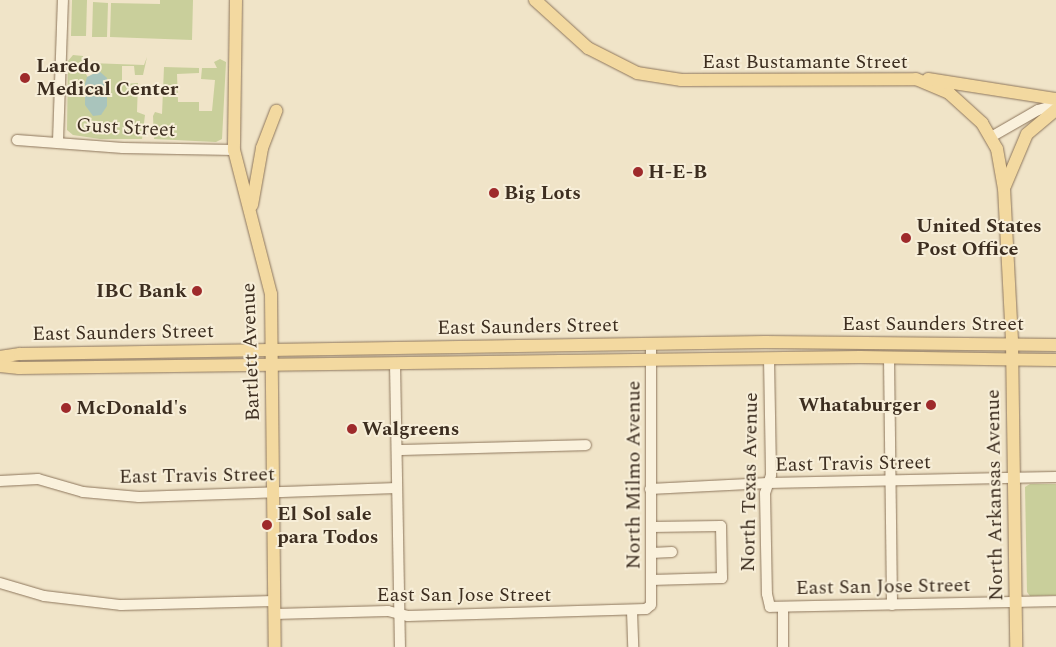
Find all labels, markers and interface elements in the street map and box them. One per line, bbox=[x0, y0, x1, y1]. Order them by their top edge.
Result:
street label: East Bustamante Street bbox=[702, 50, 908, 74]
place label: Laredo Medical Center bbox=[36, 54, 178, 101]
marker: Laredo Medical Center bbox=[18, 71, 32, 85]
street label: Gust Street bbox=[76, 113, 176, 143]
place label: H-E-B bbox=[648, 160, 707, 184]
marker: H-E-B bbox=[632, 166, 644, 178]
place label: Big Lots bbox=[504, 181, 581, 205]
marker: Big Lots bbox=[488, 187, 500, 199]
place label: United States Post Office bbox=[916, 215, 1042, 262]
marker: United States Post Office bbox=[900, 232, 912, 244]
place label: IBC Bank bbox=[96, 279, 187, 303]
street label: Bartlett Avenue bbox=[237, 282, 265, 422]
marker: IBC Bank bbox=[191, 285, 203, 297]
street label: East Saunders Street bbox=[842, 312, 1024, 336]
street label: East Saunders Street bbox=[437, 313, 619, 341]
street label: East Saunders Street bbox=[32, 319, 214, 347]
street label: North Milmo Avenue bbox=[622, 381, 646, 569]
street label: North Arkansas Avenue bbox=[981, 389, 1009, 601]
street label: North Texas Avenue bbox=[736, 392, 764, 572]
place label: Whataburger bbox=[798, 393, 921, 417]
place label: McDonald's bbox=[76, 396, 187, 420]
marker: Whataburger bbox=[925, 399, 937, 411]
marker: McDonald's bbox=[60, 402, 72, 414]
place label: Walgreens bbox=[362, 417, 459, 441]
marker: Walgreens bbox=[346, 423, 358, 435]
street label: East Travis Street bbox=[775, 451, 931, 477]
street label: East Travis Street bbox=[119, 463, 275, 489]
place label: El Sol sale para Todos bbox=[277, 502, 378, 549]
marker: El Sol sale para Todos bbox=[261, 519, 273, 531]
street label: East San Jose Street bbox=[795, 573, 971, 601]
street label: East San Jose Street bbox=[377, 583, 551, 607]

